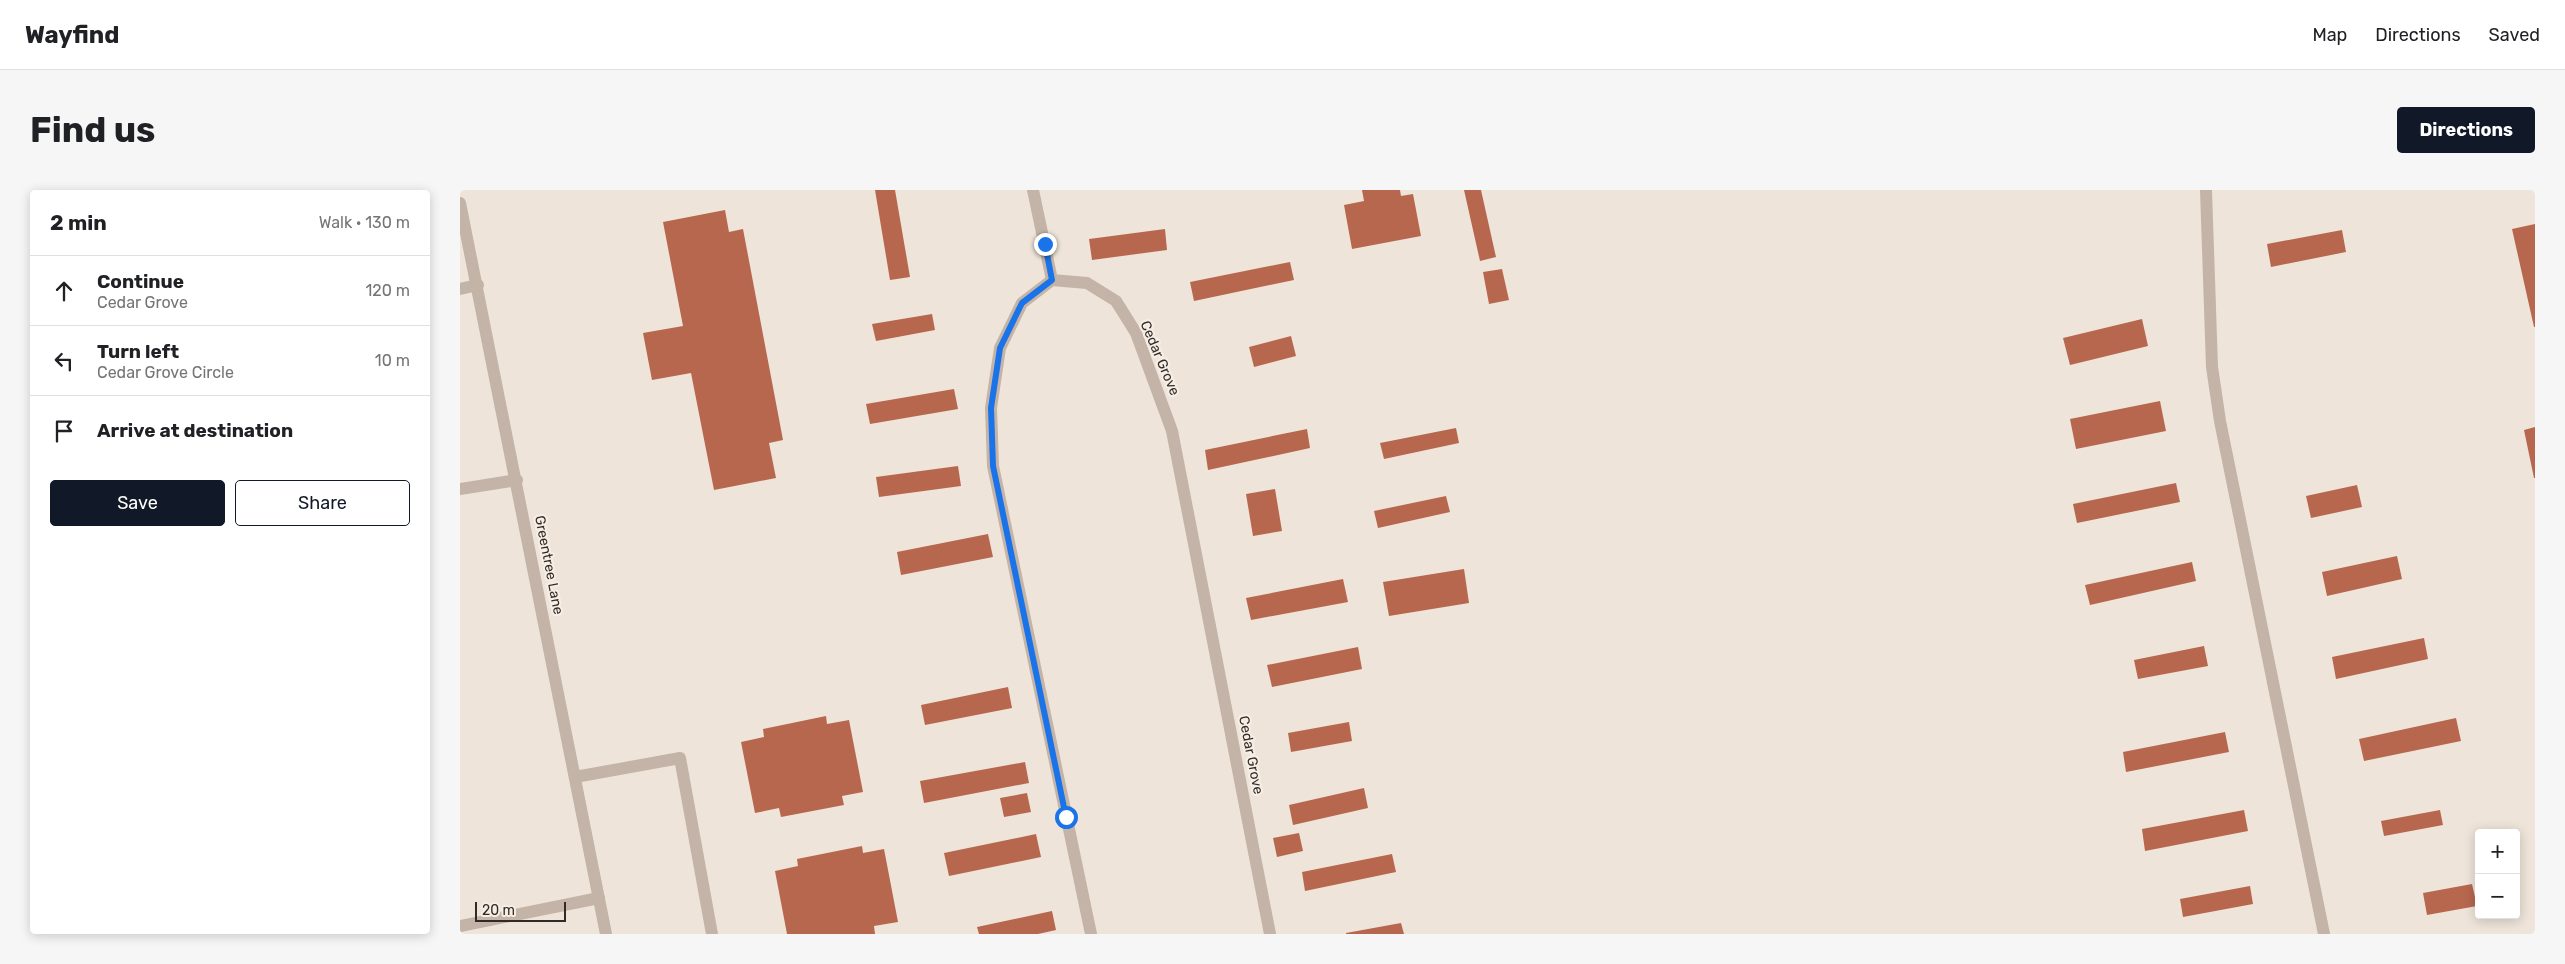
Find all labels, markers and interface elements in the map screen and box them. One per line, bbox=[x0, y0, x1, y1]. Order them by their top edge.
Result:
text: Wayfind bbox=[25, 21, 119, 49]
text: Map bbox=[2312, 24, 2347, 46]
text: Directions bbox=[2375, 24, 2461, 46]
text: Saved bbox=[2489, 24, 2540, 46]
button: Directions bbox=[2397, 107, 2535, 153]
text: Find us bbox=[30, 109, 155, 151]
text: 2 min bbox=[50, 210, 107, 235]
text: Walk · 130 m bbox=[319, 213, 410, 232]
route end bbox=[1034, 233, 1057, 256]
text: Continue bbox=[97, 270, 184, 293]
icon: ahead bbox=[50, 277, 78, 305]
text: 120 m bbox=[365, 281, 410, 300]
text: Cedar Grove bbox=[97, 293, 188, 312]
street label: Cedar Grove bbox=[1137, 318, 1183, 398]
text: Turn left bbox=[97, 340, 179, 363]
icon: left bbox=[50, 347, 78, 375]
text: 10 m bbox=[375, 351, 410, 370]
text: Cedar Grove Circle bbox=[97, 363, 234, 382]
icon: arrive bbox=[50, 417, 78, 445]
text: Arrive at destination bbox=[97, 419, 293, 442]
button: Save bbox=[50, 480, 225, 526]
button: Share bbox=[235, 480, 410, 526]
street label: Greentree Lane bbox=[531, 514, 567, 616]
street label: Cedar Grove bbox=[1235, 714, 1267, 796]
route start bbox=[1055, 806, 1078, 829]
map controls bbox=[2475, 829, 2520, 919]
button: + bbox=[2475, 829, 2520, 874]
button: − bbox=[2475, 874, 2520, 919]
scale bar bbox=[475, 899, 566, 922]
text: 20 m bbox=[482, 902, 515, 919]

